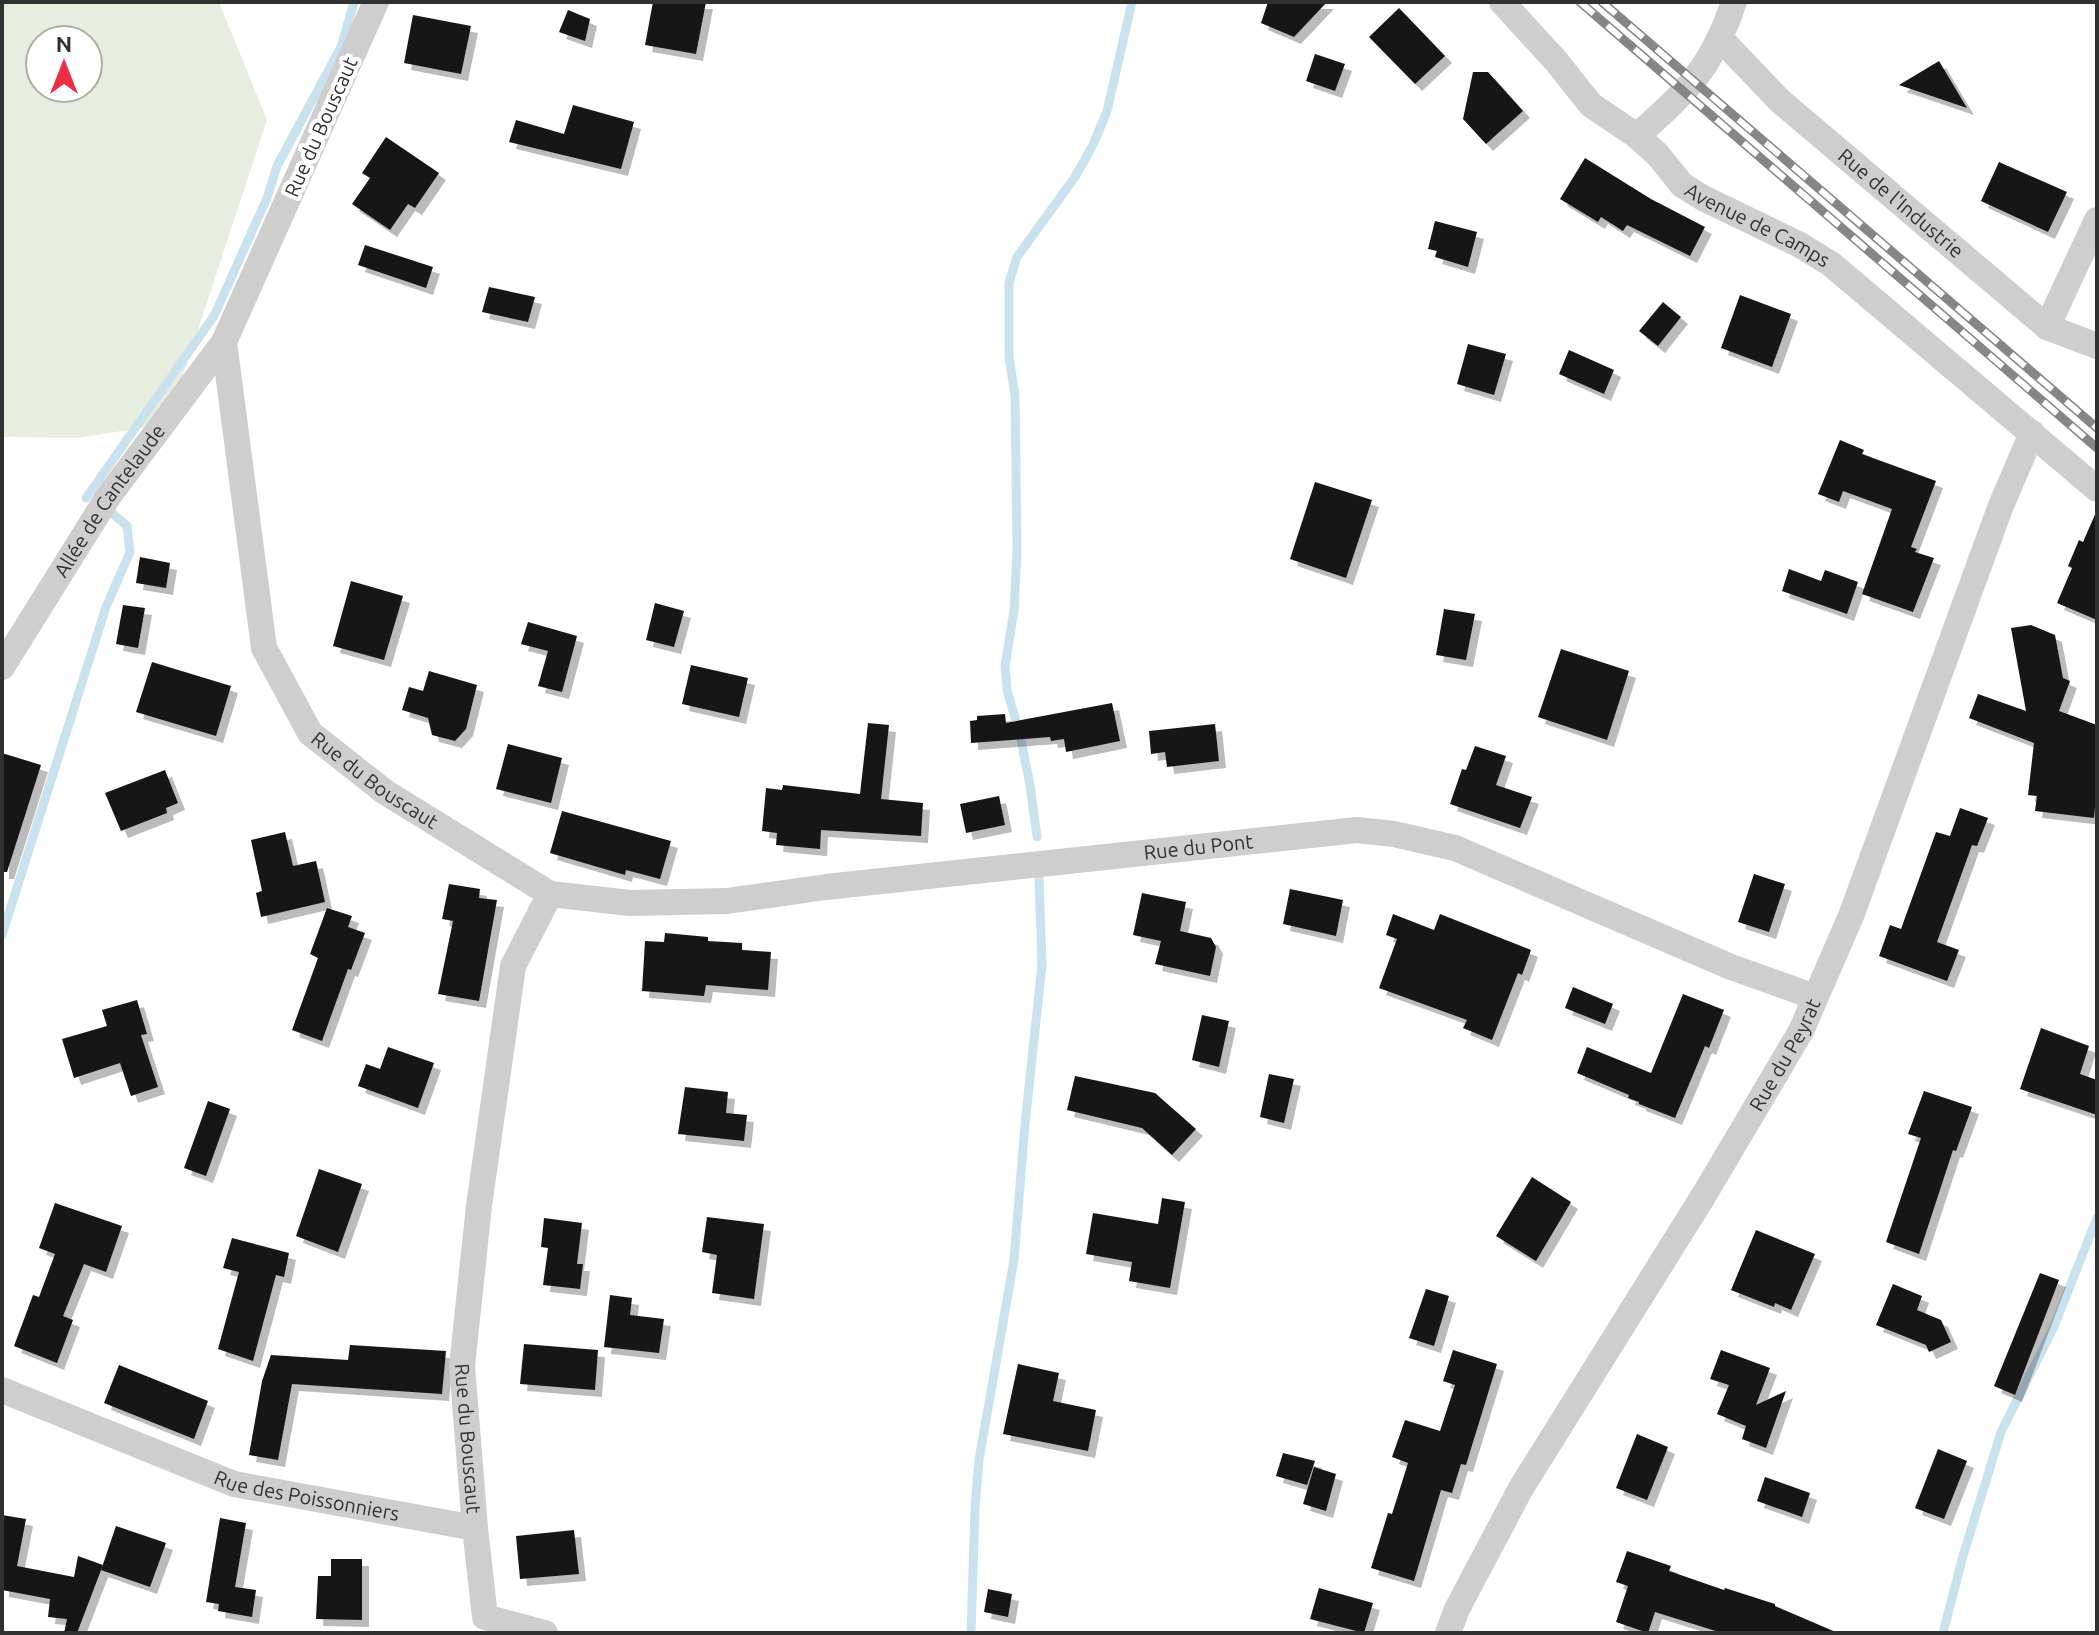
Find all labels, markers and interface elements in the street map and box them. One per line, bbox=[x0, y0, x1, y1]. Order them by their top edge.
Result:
north arrow bbox=[24, 24, 104, 104]
text: N bbox=[56, 31, 72, 56]
street label: Rue du Bouscaut bbox=[279, 53, 362, 200]
street label: Rue de l'Industrie bbox=[1834, 144, 1968, 262]
street label: Avenue de Camps bbox=[1681, 178, 1834, 272]
street label: Allée de Cantelaude bbox=[49, 420, 169, 581]
street label: Rue du Bouscaut bbox=[307, 727, 443, 833]
street label: Rue du Pont bbox=[1142, 829, 1254, 864]
street label: Rue du Peyrat bbox=[1744, 995, 1825, 1115]
street label: Rue du Bouscaut bbox=[451, 1362, 486, 1514]
street label: Rue des Poissonniers bbox=[211, 1465, 401, 1525]

